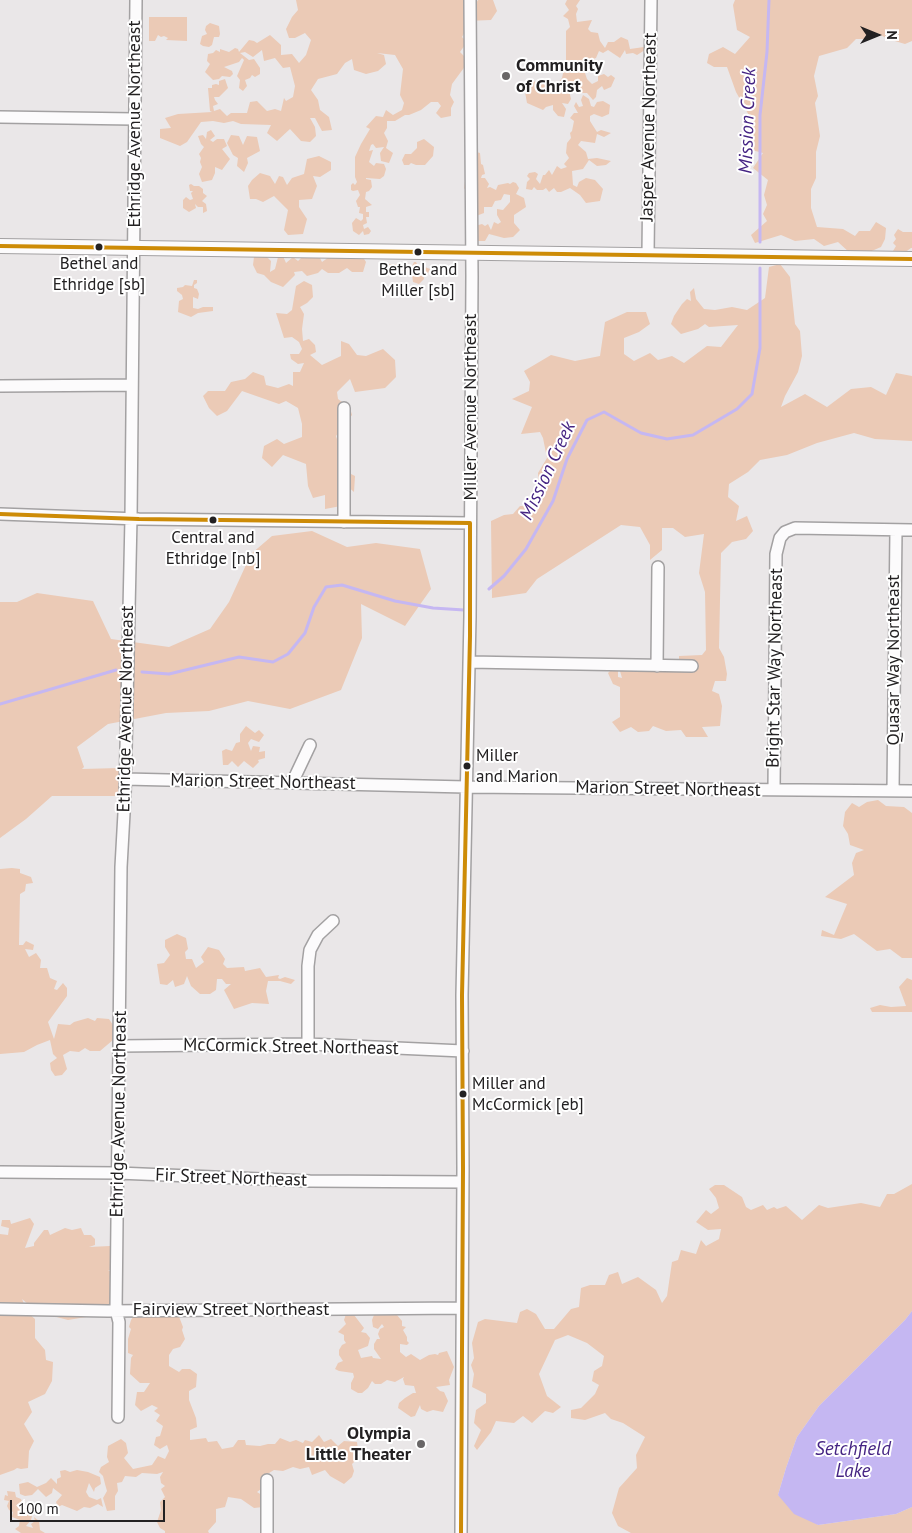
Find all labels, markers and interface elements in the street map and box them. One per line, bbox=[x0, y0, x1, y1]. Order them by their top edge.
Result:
north arrow bbox=[852, 10, 902, 60]
street label: Ethridge Avenue Northeast bbox=[124, 21, 146, 227]
text: N bbox=[883, 30, 901, 40]
street label: Jasper Avenue Northeast bbox=[637, 32, 661, 222]
place label: Community of Christ bbox=[516, 55, 603, 98]
water label: Mission Creek bbox=[735, 68, 761, 174]
marker: Community of Christ bbox=[500, 70, 512, 82]
marker: Bethel and Ethridge [sb] bbox=[94, 242, 104, 252]
marker: Bethel and Miller [sb] bbox=[413, 247, 423, 257]
place label: Bethel and Ethridge [sb] bbox=[53, 254, 145, 294]
place label: Bethel and Miller [sb] bbox=[379, 260, 457, 300]
street label: Miller Avenue Northeast bbox=[460, 314, 482, 500]
water label: Mission Creek bbox=[515, 418, 581, 524]
marker: Central and Ethridge [nb] bbox=[208, 515, 218, 525]
place label: Central and Ethridge [nb] bbox=[166, 528, 260, 568]
street label: Bright Star Way Northeast bbox=[762, 568, 788, 768]
street label: Quasar Way Northeast bbox=[883, 575, 905, 745]
street label: Ethridge Avenue Northeast bbox=[113, 605, 139, 813]
place label: Miller and Marion bbox=[476, 746, 558, 786]
marker: Miller and Marion bbox=[462, 761, 472, 771]
street label: Marion Street Northeast bbox=[170, 770, 356, 794]
street label: Marion Street Northeast bbox=[575, 777, 761, 801]
street label: Ethridge Avenue Northeast bbox=[106, 1010, 132, 1218]
street label: McCormick Street Northeast bbox=[183, 1034, 399, 1060]
place label: Miller and McCormick [eb] bbox=[472, 1074, 584, 1114]
marker: Miller and McCormick [eb] bbox=[458, 1089, 468, 1099]
street label: Fir Street Northeast bbox=[155, 1165, 307, 1191]
street label: Fairview Street Northeast bbox=[133, 1299, 329, 1321]
place label: Olympia Little Theater bbox=[306, 1423, 411, 1466]
marker: Olympia Little Theater bbox=[415, 1438, 427, 1450]
water label: Setchfield Lake bbox=[815, 1439, 891, 1483]
scale bar bbox=[12, 1490, 168, 1522]
text: 100 m bbox=[18, 1499, 59, 1518]

